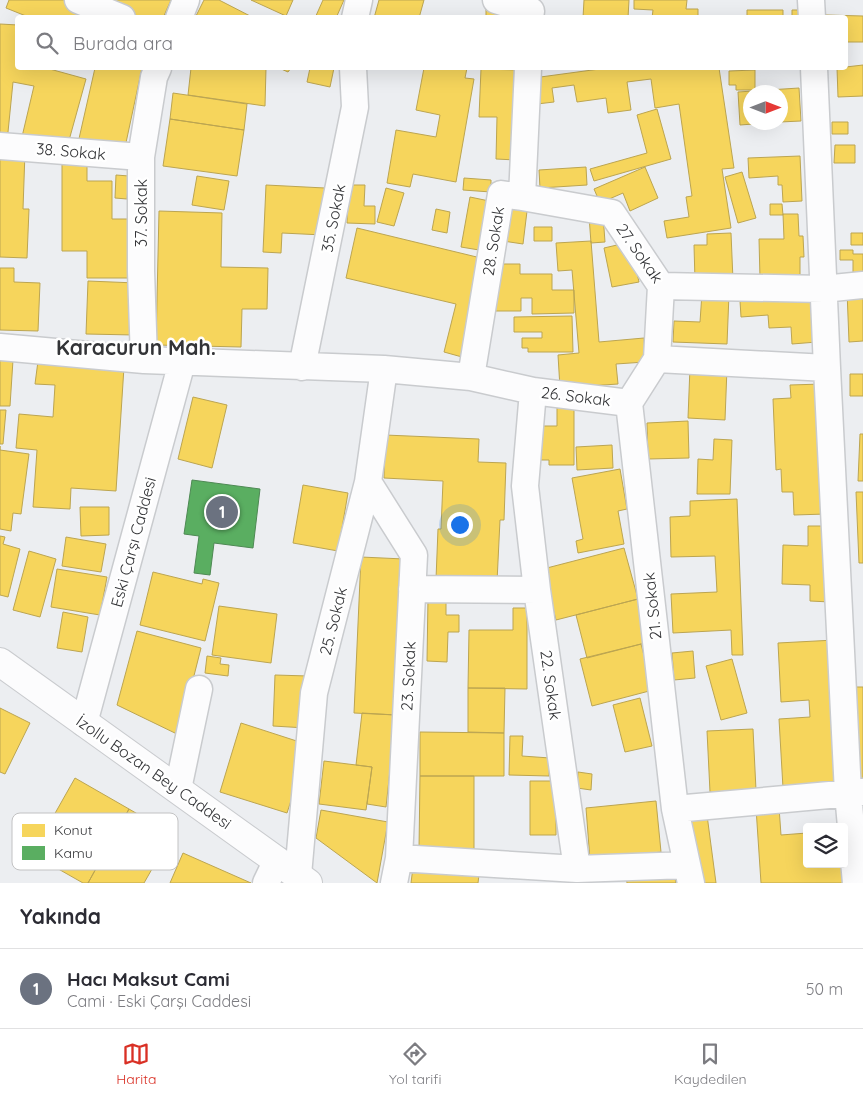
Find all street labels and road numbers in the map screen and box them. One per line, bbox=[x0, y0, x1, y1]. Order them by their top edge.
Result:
street label: 38. Sokak bbox=[35, 138, 107, 164]
street label: 37. Sokak bbox=[131, 179, 151, 247]
street label: 35. Sokak bbox=[317, 182, 349, 254]
street label: 28. Sokak bbox=[478, 205, 508, 277]
street label: 27. Sokak bbox=[612, 219, 668, 287]
street label: 26. Sokak bbox=[540, 382, 612, 410]
street label: Eski Çarşı Caddesi bbox=[106, 475, 160, 609]
street label: 21. Sokak bbox=[639, 571, 665, 641]
street label: 25. Sokak bbox=[315, 585, 351, 657]
street label: 23. Sokak bbox=[396, 641, 420, 711]
street label: 22. Sokak bbox=[536, 649, 566, 721]
street label: İzollu Bozan Bey Caddesi bbox=[72, 711, 236, 833]

